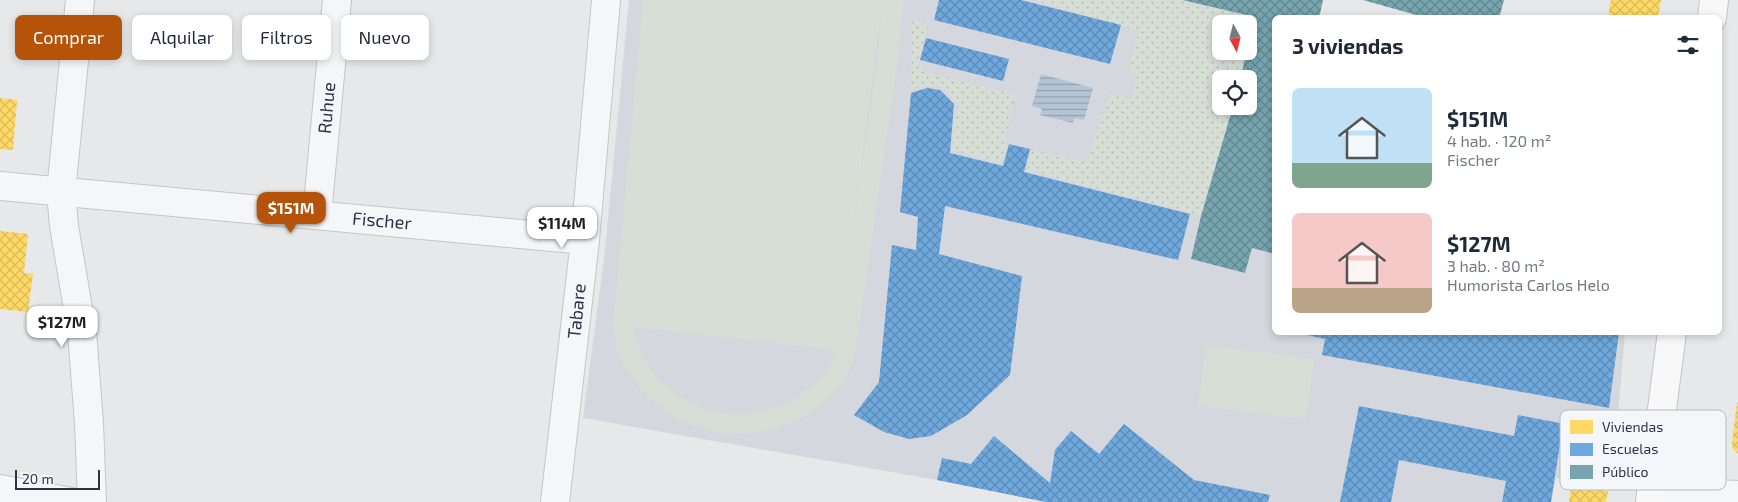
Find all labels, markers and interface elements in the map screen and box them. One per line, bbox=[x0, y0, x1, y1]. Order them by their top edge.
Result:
chip: Comprar bbox=[15, 15, 122, 60]
chip: Alquilar bbox=[132, 15, 232, 60]
chip: Filtros bbox=[242, 15, 331, 60]
chip: Nuevo bbox=[341, 15, 429, 60]
north arrow bbox=[1212, 15, 1258, 60]
map controls bbox=[1212, 15, 1257, 115]
icon: filters bbox=[1674, 31, 1702, 59]
text: 3 viviendas bbox=[1292, 33, 1403, 58]
button: locate bbox=[1212, 70, 1257, 115]
street label: Ruhue bbox=[313, 81, 339, 135]
text: $151M bbox=[1447, 106, 1508, 131]
icon: home bbox=[1332, 108, 1392, 168]
text: 4 hab. · 120 m² bbox=[1447, 131, 1551, 150]
text: Fischer bbox=[1447, 150, 1500, 169]
pin: $151M bbox=[256, 192, 326, 234]
text: $151M bbox=[268, 198, 314, 217]
street label: Fischer bbox=[352, 206, 413, 234]
pin: $114M bbox=[527, 206, 597, 249]
text: $114M bbox=[538, 213, 586, 232]
text: $127M bbox=[1447, 231, 1511, 256]
icon: home bbox=[1332, 233, 1392, 293]
text: 3 hab. · 80 m² bbox=[1447, 256, 1545, 275]
text: Humorista Carlos Helo bbox=[1447, 275, 1610, 294]
street label: Tabare bbox=[562, 282, 590, 340]
pin: $127M bbox=[27, 306, 97, 348]
text: $127M bbox=[38, 312, 86, 331]
legend bbox=[1560, 410, 1726, 490]
text: Viviendas bbox=[1602, 418, 1663, 435]
text: Escuelas bbox=[1602, 440, 1658, 457]
text: Público bbox=[1602, 463, 1649, 480]
scale bar bbox=[15, 467, 100, 490]
text: 20 m bbox=[22, 470, 54, 487]

